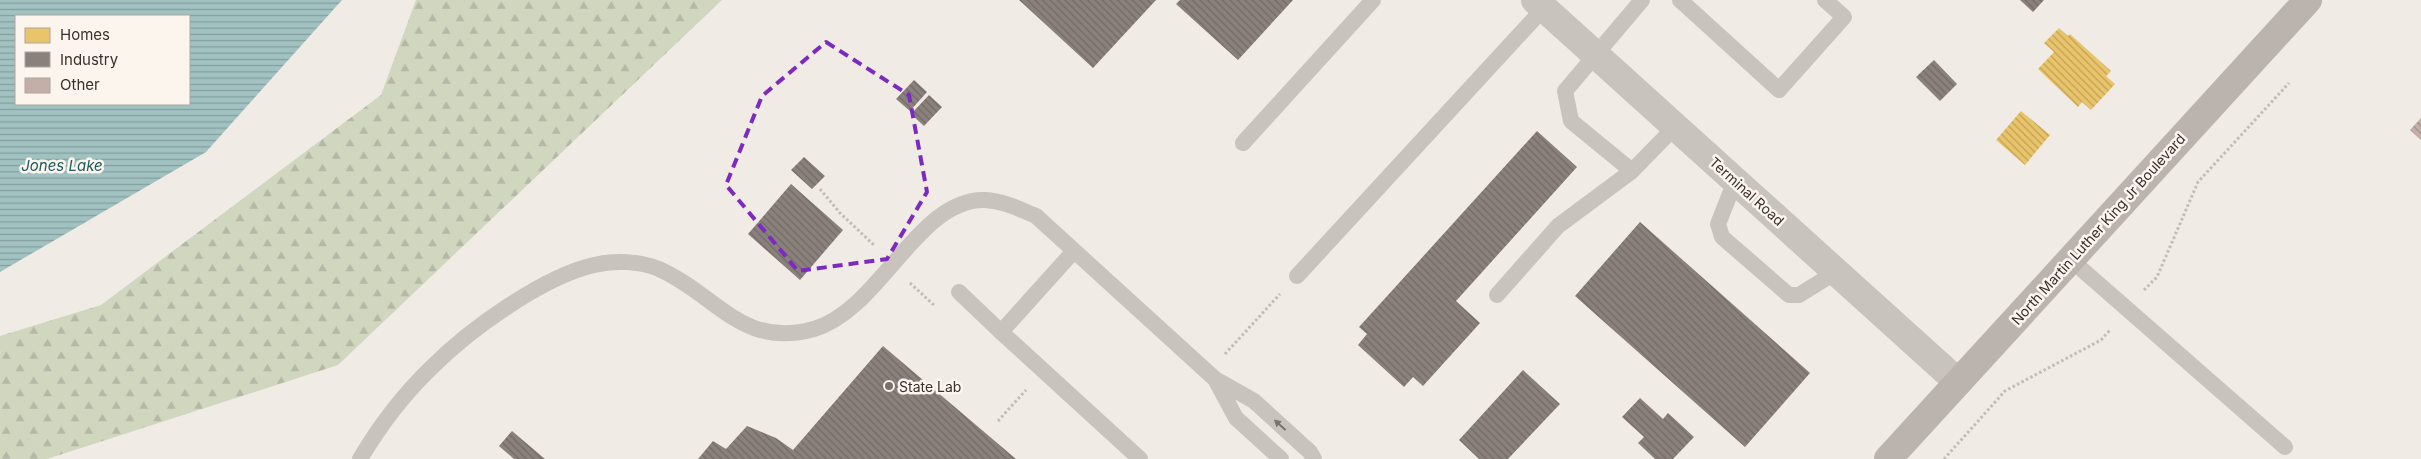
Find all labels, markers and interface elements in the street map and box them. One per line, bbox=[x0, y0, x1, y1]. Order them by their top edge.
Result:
legend bbox=[15, 15, 190, 105]
text: Homes bbox=[60, 25, 110, 44]
text: Industry bbox=[60, 50, 119, 69]
text: Other bbox=[60, 75, 100, 94]
street label: North Martin Luther King Jr Boulevard bbox=[2008, 130, 2188, 328]
street label: Terminal Road bbox=[1706, 153, 1788, 229]
water label: Jones Lake bbox=[21, 156, 103, 175]
place label: State Lab bbox=[899, 378, 961, 395]
marker: State Lab bbox=[883, 380, 895, 392]
one-way arrow bbox=[1274, 419, 1286, 431]

